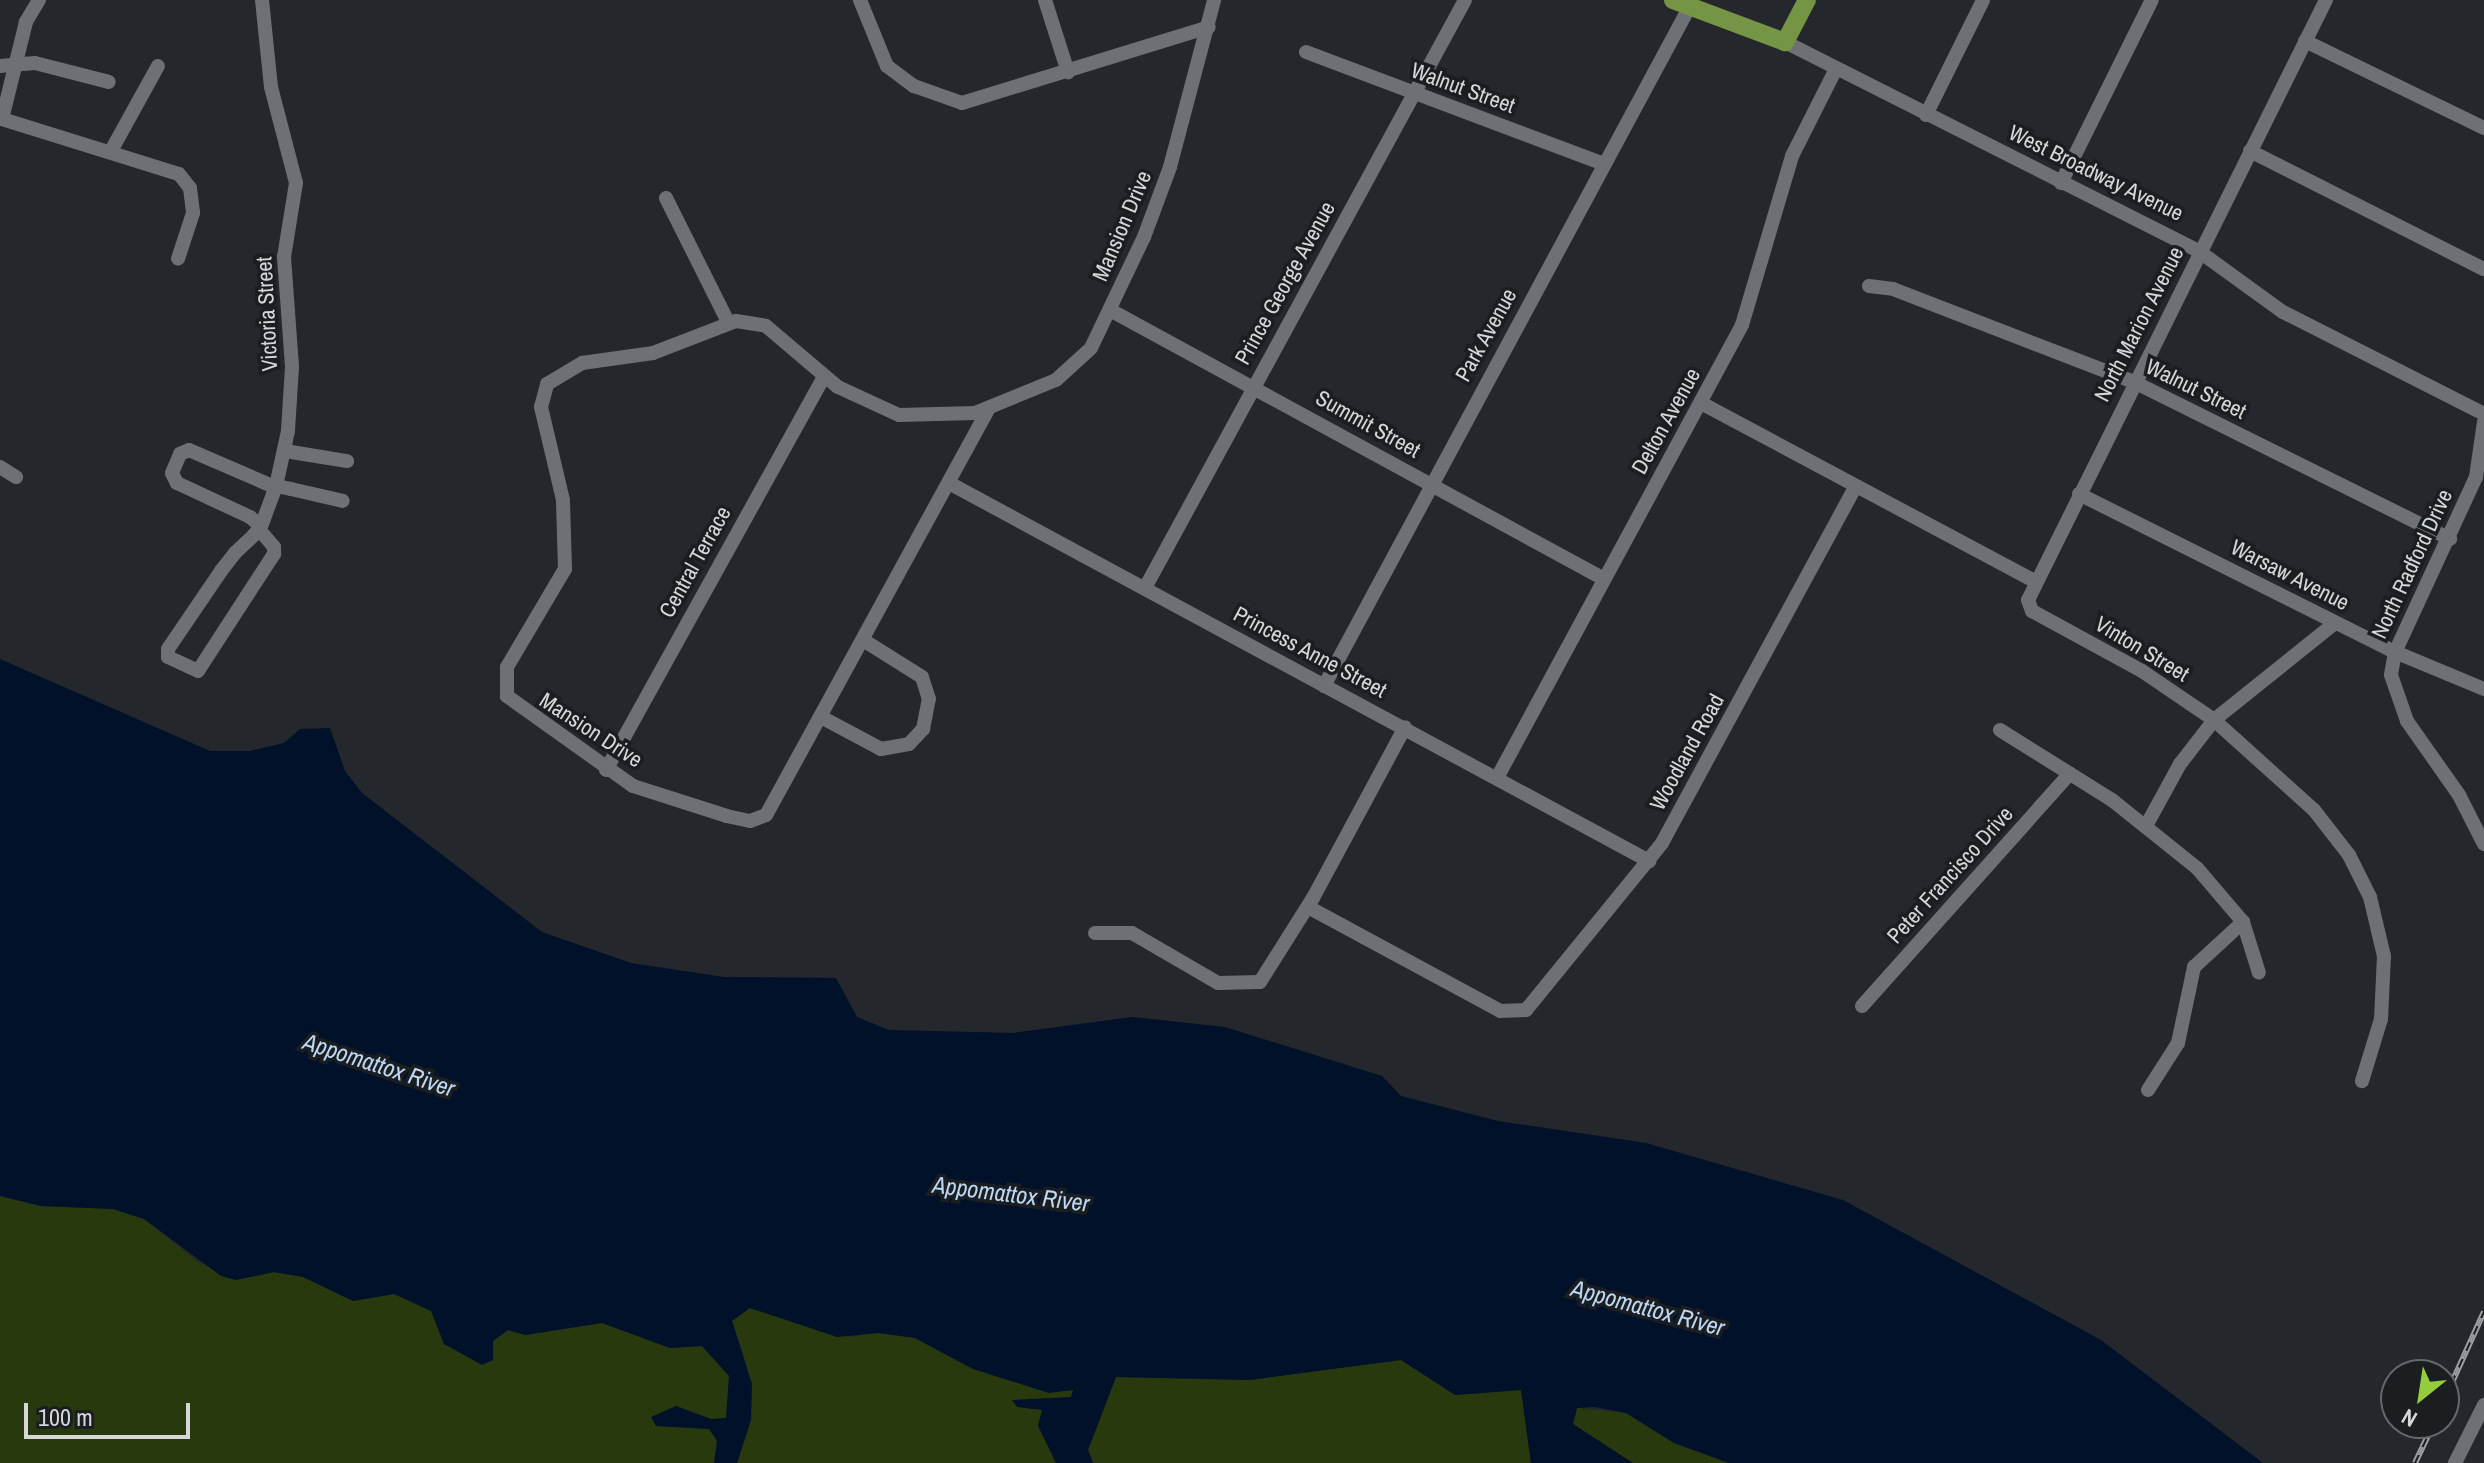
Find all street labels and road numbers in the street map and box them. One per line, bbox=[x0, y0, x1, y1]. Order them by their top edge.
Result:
street label: Walnut Street bbox=[1407, 57, 1519, 119]
street label: West Broadway Avenue bbox=[2004, 119, 2188, 227]
street label: Mansion Drive bbox=[1087, 167, 1157, 285]
street label: Prince George Avenue bbox=[1229, 196, 1341, 370]
street label: North Marion Avenue bbox=[2088, 242, 2190, 406]
street label: Victoria Street bbox=[251, 256, 283, 372]
street label: Park Avenue bbox=[1449, 284, 1523, 386]
street label: Walnut Street bbox=[2141, 353, 2251, 425]
street label: Delton Avenue bbox=[1626, 363, 1706, 479]
street label: Summit Street bbox=[1311, 385, 1425, 463]
street label: North Radford Drive bbox=[2366, 485, 2458, 643]
street label: Central Terrace bbox=[654, 502, 736, 622]
street label: Warsaw Avenue bbox=[2226, 534, 2354, 616]
street label: Princess Anne Street bbox=[1229, 600, 1391, 704]
street label: Vinton Street bbox=[2090, 611, 2194, 687]
street label: Mansion Drive bbox=[535, 687, 647, 773]
street label: Woodland Road bbox=[1644, 689, 1730, 815]
street label: Peter Francisco Drive bbox=[1881, 801, 2019, 949]

